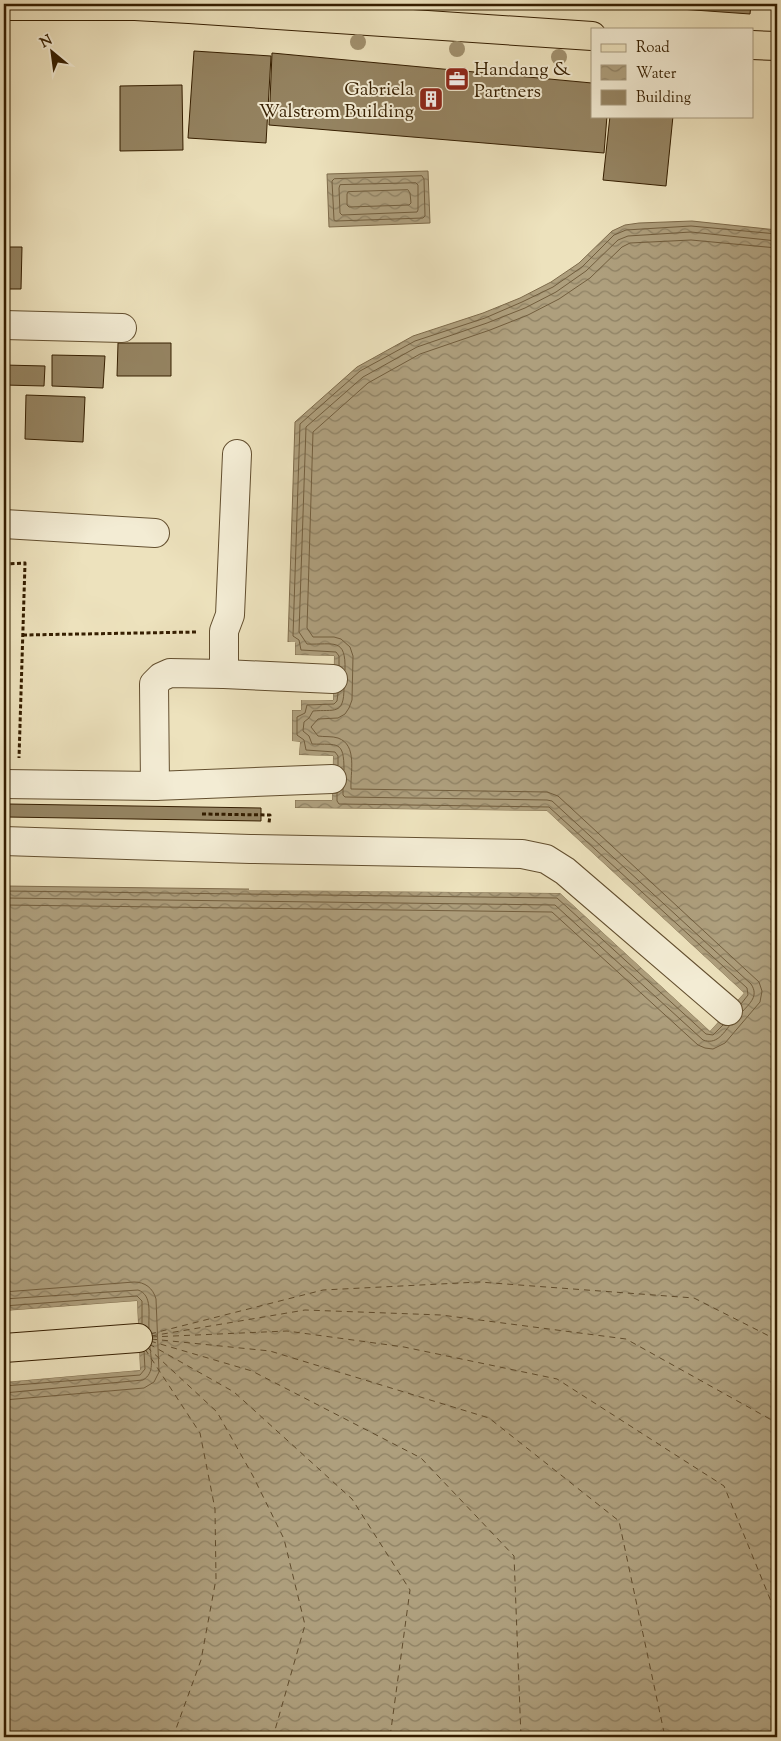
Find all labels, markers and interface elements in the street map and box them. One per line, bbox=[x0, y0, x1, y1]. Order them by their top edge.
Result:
north arrow bbox=[28, 28, 78, 78]
legend bbox=[591, 28, 754, 118]
text: N bbox=[37, 31, 56, 54]
text: Road bbox=[636, 38, 670, 59]
place label: Handang & Partners bbox=[474, 57, 571, 106]
text: Water bbox=[636, 64, 677, 85]
office icon: Handang & Partners bbox=[444, 66, 470, 92]
place label: Gabriela Walstrom Building bbox=[259, 77, 414, 126]
building icon: Gabriela Walstrom Building bbox=[418, 86, 444, 112]
text: Building bbox=[636, 88, 691, 109]

